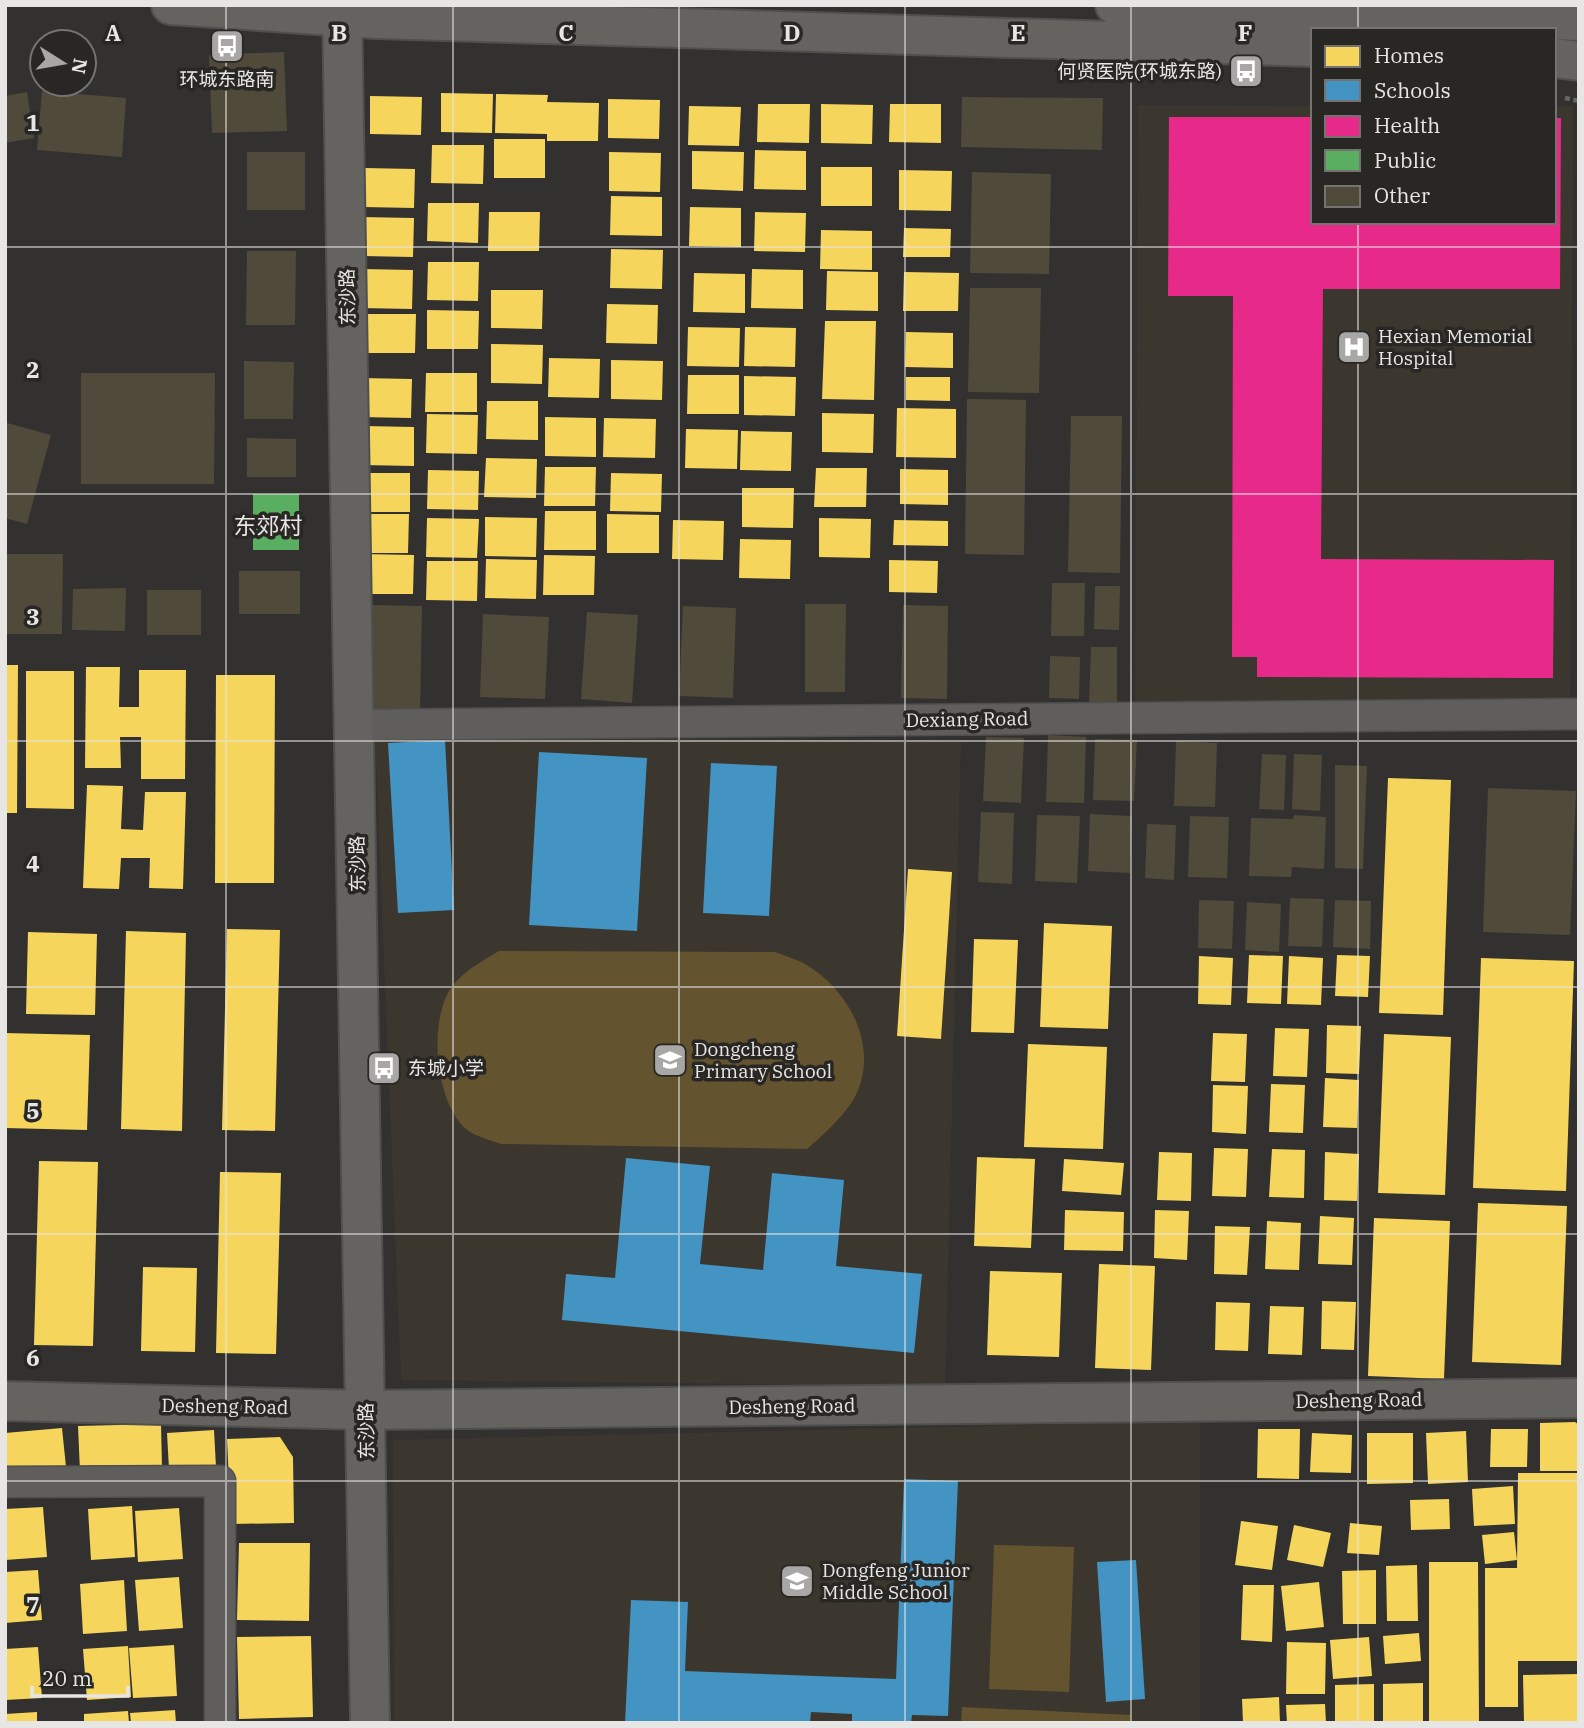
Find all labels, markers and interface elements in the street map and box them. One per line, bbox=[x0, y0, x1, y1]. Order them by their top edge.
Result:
text: A bbox=[105, 17, 121, 47]
text: B bbox=[331, 17, 347, 47]
text: C bbox=[558, 17, 574, 47]
text: D bbox=[783, 17, 801, 47]
text: E bbox=[1010, 17, 1026, 47]
text: F bbox=[1238, 17, 1252, 47]
bus stop icon: 环城东路南 bbox=[208, 27, 246, 65]
north arrow bbox=[28, 28, 98, 98]
legend bbox=[1311, 28, 1556, 224]
text: Homes bbox=[1374, 41, 1444, 69]
bus stop icon: 何贤医院(环城东路) bbox=[1227, 52, 1265, 90]
text: N bbox=[66, 57, 93, 76]
place label: 何贤医院(环城东路) bbox=[1057, 59, 1222, 83]
place label: 环城东路南 bbox=[179, 67, 275, 91]
text: Schools bbox=[1374, 76, 1451, 104]
text: 1 bbox=[26, 107, 40, 137]
text: Health bbox=[1374, 111, 1440, 139]
text: Public bbox=[1374, 146, 1436, 174]
text: Other bbox=[1374, 181, 1431, 209]
street label: 东沙路 bbox=[335, 268, 359, 326]
place label: Hexian Memorial Hospital bbox=[1378, 324, 1533, 370]
hospital icon: Hexian Memorial Hospital bbox=[1335, 328, 1373, 366]
text: 2 bbox=[26, 354, 40, 384]
district label: 东郊村 bbox=[234, 510, 303, 540]
text: 3 bbox=[26, 601, 40, 631]
street label: Dexiang Road bbox=[905, 706, 1029, 732]
street label: 东沙路 bbox=[345, 835, 369, 893]
text: 4 bbox=[26, 848, 40, 878]
place label: Dongcheng Primary School bbox=[694, 1037, 833, 1083]
school or university icon: Dongcheng Primary School bbox=[651, 1041, 689, 1079]
bus stop icon: 东城小学 bbox=[365, 1049, 403, 1087]
place label: 东城小学 bbox=[408, 1056, 484, 1080]
text: 5 bbox=[26, 1095, 40, 1125]
text: 6 bbox=[26, 1342, 40, 1372]
street label: Desheng Road bbox=[1295, 1387, 1423, 1413]
street label: Desheng Road bbox=[161, 1393, 289, 1419]
street label: Desheng Road bbox=[728, 1393, 856, 1419]
street label: 东沙路 bbox=[354, 1402, 378, 1460]
place label: Dongfeng Junior Middle School bbox=[822, 1558, 970, 1604]
school or university icon: Dongfeng Junior Middle School bbox=[778, 1562, 816, 1600]
text: 7 bbox=[26, 1589, 40, 1619]
scale bar bbox=[32, 1654, 128, 1698]
text: 20 m bbox=[42, 1664, 92, 1692]

